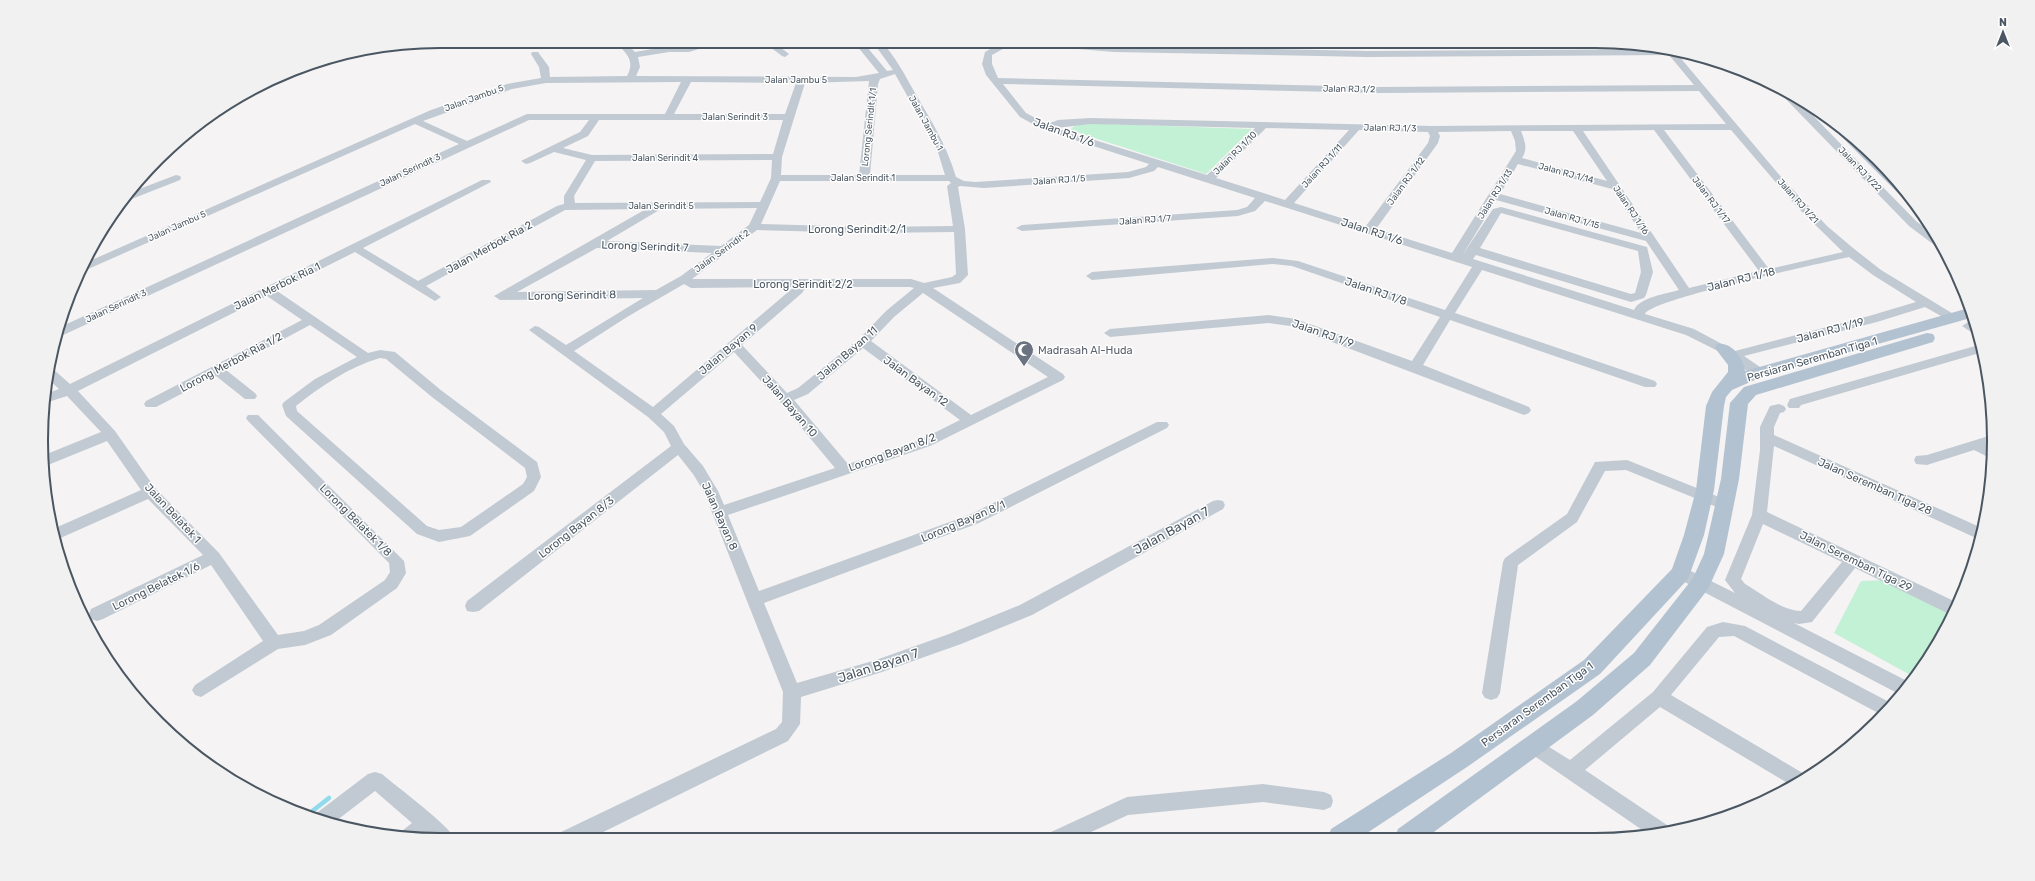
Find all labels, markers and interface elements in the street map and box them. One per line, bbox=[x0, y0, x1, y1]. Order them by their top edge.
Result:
north arrow bbox=[1983, 12, 2023, 52]
text: N bbox=[1999, 16, 2007, 29]
street label: Jalan Jambu 5 bbox=[765, 75, 827, 85]
street label: Jalan Jambu 5 bbox=[443, 83, 505, 113]
street label: Jalan RJ 1/2 bbox=[1323, 84, 1375, 94]
street label: Lorong Serindit 1/1 bbox=[860, 87, 878, 167]
street label: Jalan Jambu 1 bbox=[907, 94, 945, 152]
street label: Jalan Serindit 3 bbox=[702, 112, 768, 122]
street label: Jalan RJ 1/6 bbox=[1032, 115, 1096, 150]
street label: Jalan RJ 1/3 bbox=[1363, 123, 1417, 133]
street label: Jalan RJ 1/10 bbox=[1211, 129, 1259, 177]
street label: Jalan RJ 1/11 bbox=[1300, 142, 1344, 190]
street label: Jalan RJ 1/22 bbox=[1836, 145, 1884, 193]
street label: Jalan Serindit 3 bbox=[378, 152, 442, 188]
street label: Jalan Serindit 4 bbox=[632, 153, 698, 163]
street label: Jalan RJ 1/12 bbox=[1385, 155, 1427, 207]
street label: Jalan RJ 1/14 bbox=[1537, 161, 1595, 185]
street label: Jalan RJ 1/13 bbox=[1476, 167, 1514, 221]
street label: Jalan Serindit 1 bbox=[831, 173, 895, 183]
street label: Jalan RJ 1/5 bbox=[1032, 173, 1086, 187]
street label: Jalan RJ 1/17 bbox=[1690, 175, 1732, 226]
street label: Jalan RJ 1/21 bbox=[1775, 177, 1821, 225]
street label: Jalan RJ 1/16 bbox=[1611, 184, 1651, 237]
street label: Jalan Serindit 5 bbox=[628, 201, 694, 211]
street label: Jalan RJ 1/15 bbox=[1543, 205, 1601, 231]
street label: Jalan Jambu 5 bbox=[146, 209, 208, 243]
street label: Jalan RJ 1/7 bbox=[1119, 213, 1172, 227]
street label: Jalan RJ 1/6 bbox=[1339, 215, 1405, 248]
street label: Jalan Merbok Ria 2 bbox=[444, 218, 535, 276]
street label: Lorong Serindit 2/1 bbox=[808, 223, 906, 236]
street label: Jalan Serindit 2 bbox=[692, 228, 752, 274]
street label: Lorong Serindit 7 bbox=[601, 238, 689, 255]
street label: Jalan Merbok Ria 1 bbox=[232, 260, 323, 313]
street label: Jalan RJ 1/18 bbox=[1706, 265, 1776, 294]
street label: Jalan RJ 1/8 bbox=[1343, 275, 1409, 308]
street label: Lorong Serindit 2/2 bbox=[753, 278, 853, 291]
street label: Jalan Serindit 3 bbox=[84, 288, 148, 324]
street label: Lorong Serindit 8 bbox=[528, 288, 616, 303]
street label: Jalan RJ 1/19 bbox=[1795, 315, 1865, 346]
street label: Jalan RJ 1/9 bbox=[1290, 317, 1355, 350]
street label: Jalan Bayan 9 bbox=[696, 321, 760, 378]
street label: Jalan Bayan 11 bbox=[815, 324, 880, 383]
street label: Lorong Merbok Ria 1/2 bbox=[178, 330, 285, 395]
street label: Persiaran Seremban Tiga 1 bbox=[1745, 335, 1879, 384]
mosque icon: Madrasah Al-Huda bbox=[1013, 339, 1035, 367]
place label: Madrasah Al-Huda bbox=[1038, 344, 1133, 357]
street label: Jalan Bayan 12 bbox=[881, 354, 951, 409]
street label: Jalan Bayan 10 bbox=[759, 373, 820, 440]
street label: Lorong Bayan 8/2 bbox=[847, 431, 938, 474]
street label: Jalan Seremban Tiga 28 bbox=[1816, 455, 1934, 518]
street label: Jalan Bayan 8 bbox=[699, 480, 740, 552]
street label: Jalan Belatek 1 bbox=[142, 481, 204, 546]
street label: Lorong Belatek 1/8 bbox=[317, 482, 394, 559]
street label: Lorong Bayan 8/3 bbox=[536, 494, 617, 561]
street label: Lorong Bayan 8/1 bbox=[919, 498, 1007, 545]
street label: Jalan Bayan 7 bbox=[1131, 503, 1212, 557]
street label: Jalan Seremban Tiga 29 bbox=[1798, 529, 1914, 594]
street label: Lorong Belatek 1/6 bbox=[110, 559, 202, 613]
street label: Jalan Bayan 7 bbox=[836, 645, 921, 686]
street label: Persiaran Seremban Tiga 1 bbox=[1479, 659, 1596, 749]

